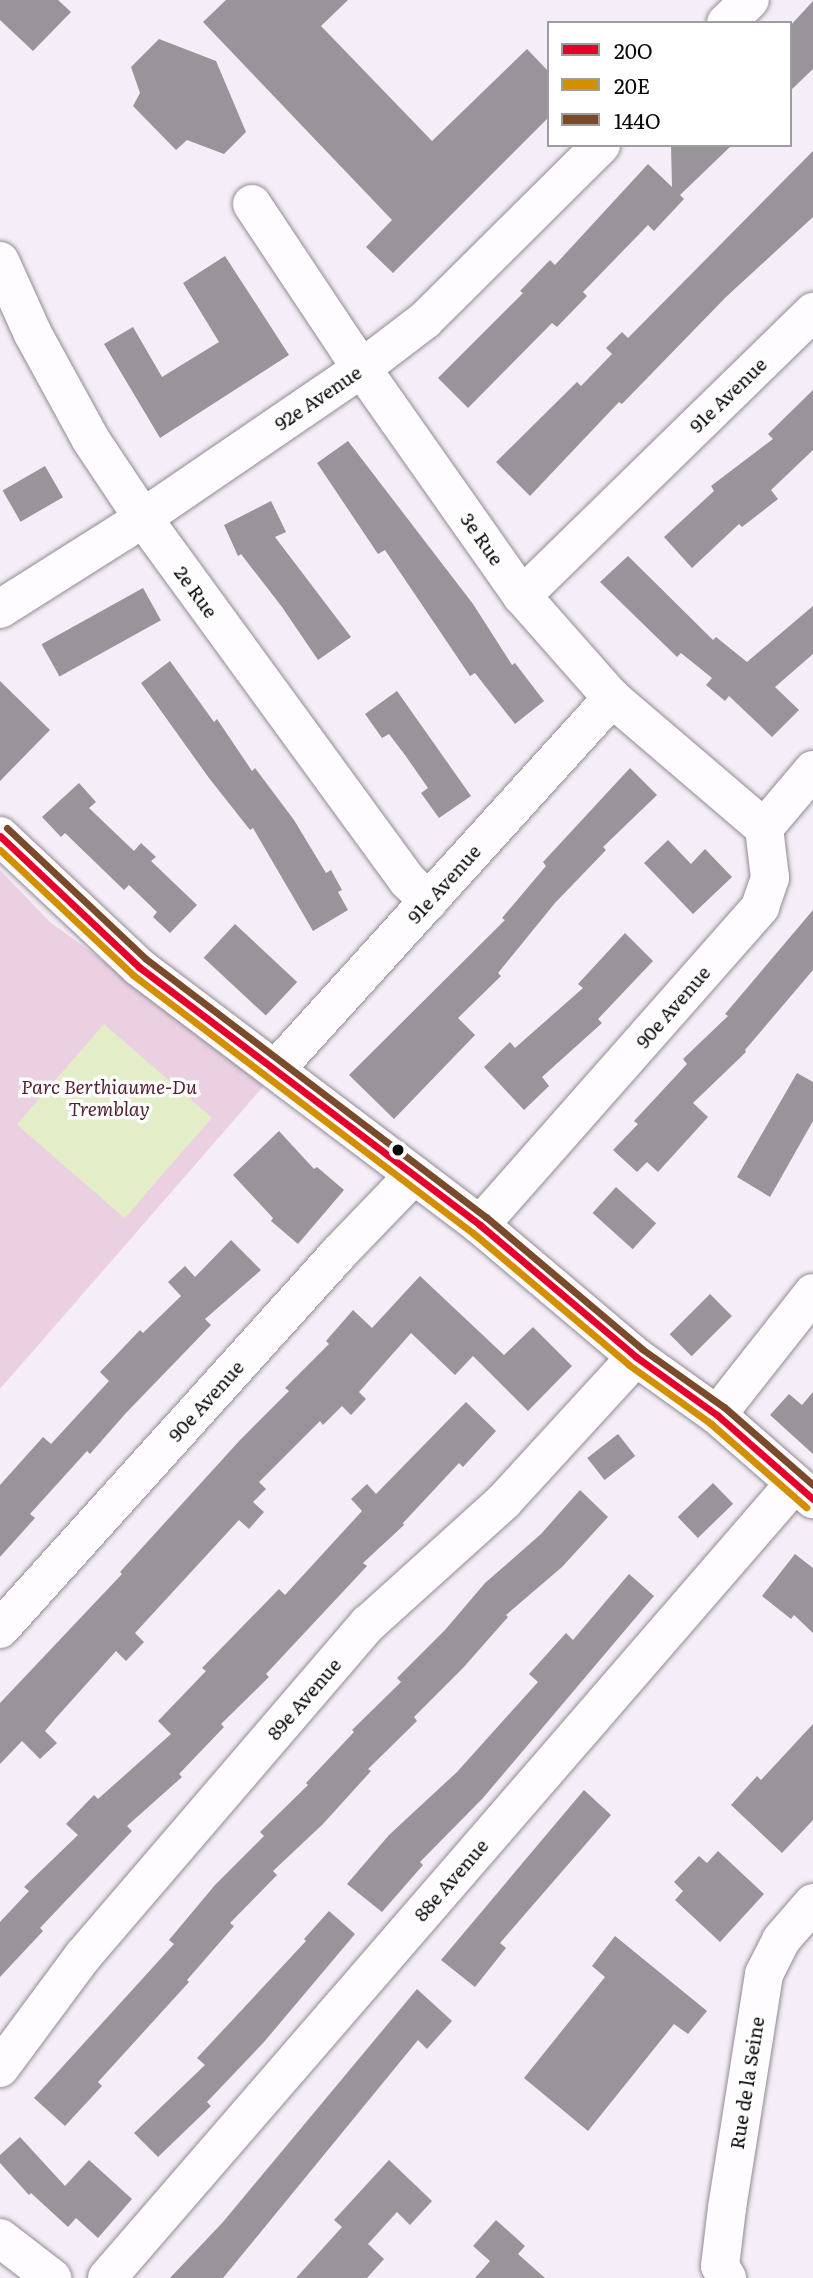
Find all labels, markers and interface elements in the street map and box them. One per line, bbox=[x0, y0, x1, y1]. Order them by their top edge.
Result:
legend bbox=[547, 21, 792, 147]
text: 20O bbox=[614, 34, 653, 65]
text: 20E bbox=[614, 69, 650, 100]
text: 144O bbox=[614, 104, 661, 135]
street label: 91e Avenue bbox=[685, 353, 771, 437]
street label: 92e Avenue bbox=[270, 361, 366, 435]
street label: 3e Rue bbox=[456, 508, 508, 570]
street label: 2e Rue bbox=[170, 562, 222, 622]
street label: 91e Avenue bbox=[403, 840, 485, 928]
street label: 90e Avenue bbox=[631, 961, 715, 1053]
park label: Parc Berthiaume-Du Tremblay bbox=[21, 1076, 197, 1120]
unlabelled marker bbox=[391, 1143, 405, 1157]
street label: 90e Avenue bbox=[164, 1356, 248, 1446]
street label: 89e Avenue bbox=[262, 1653, 346, 1745]
street label: 88e Avenue bbox=[409, 1834, 493, 1926]
street label: Rue de la Seine bbox=[725, 2015, 769, 2151]

